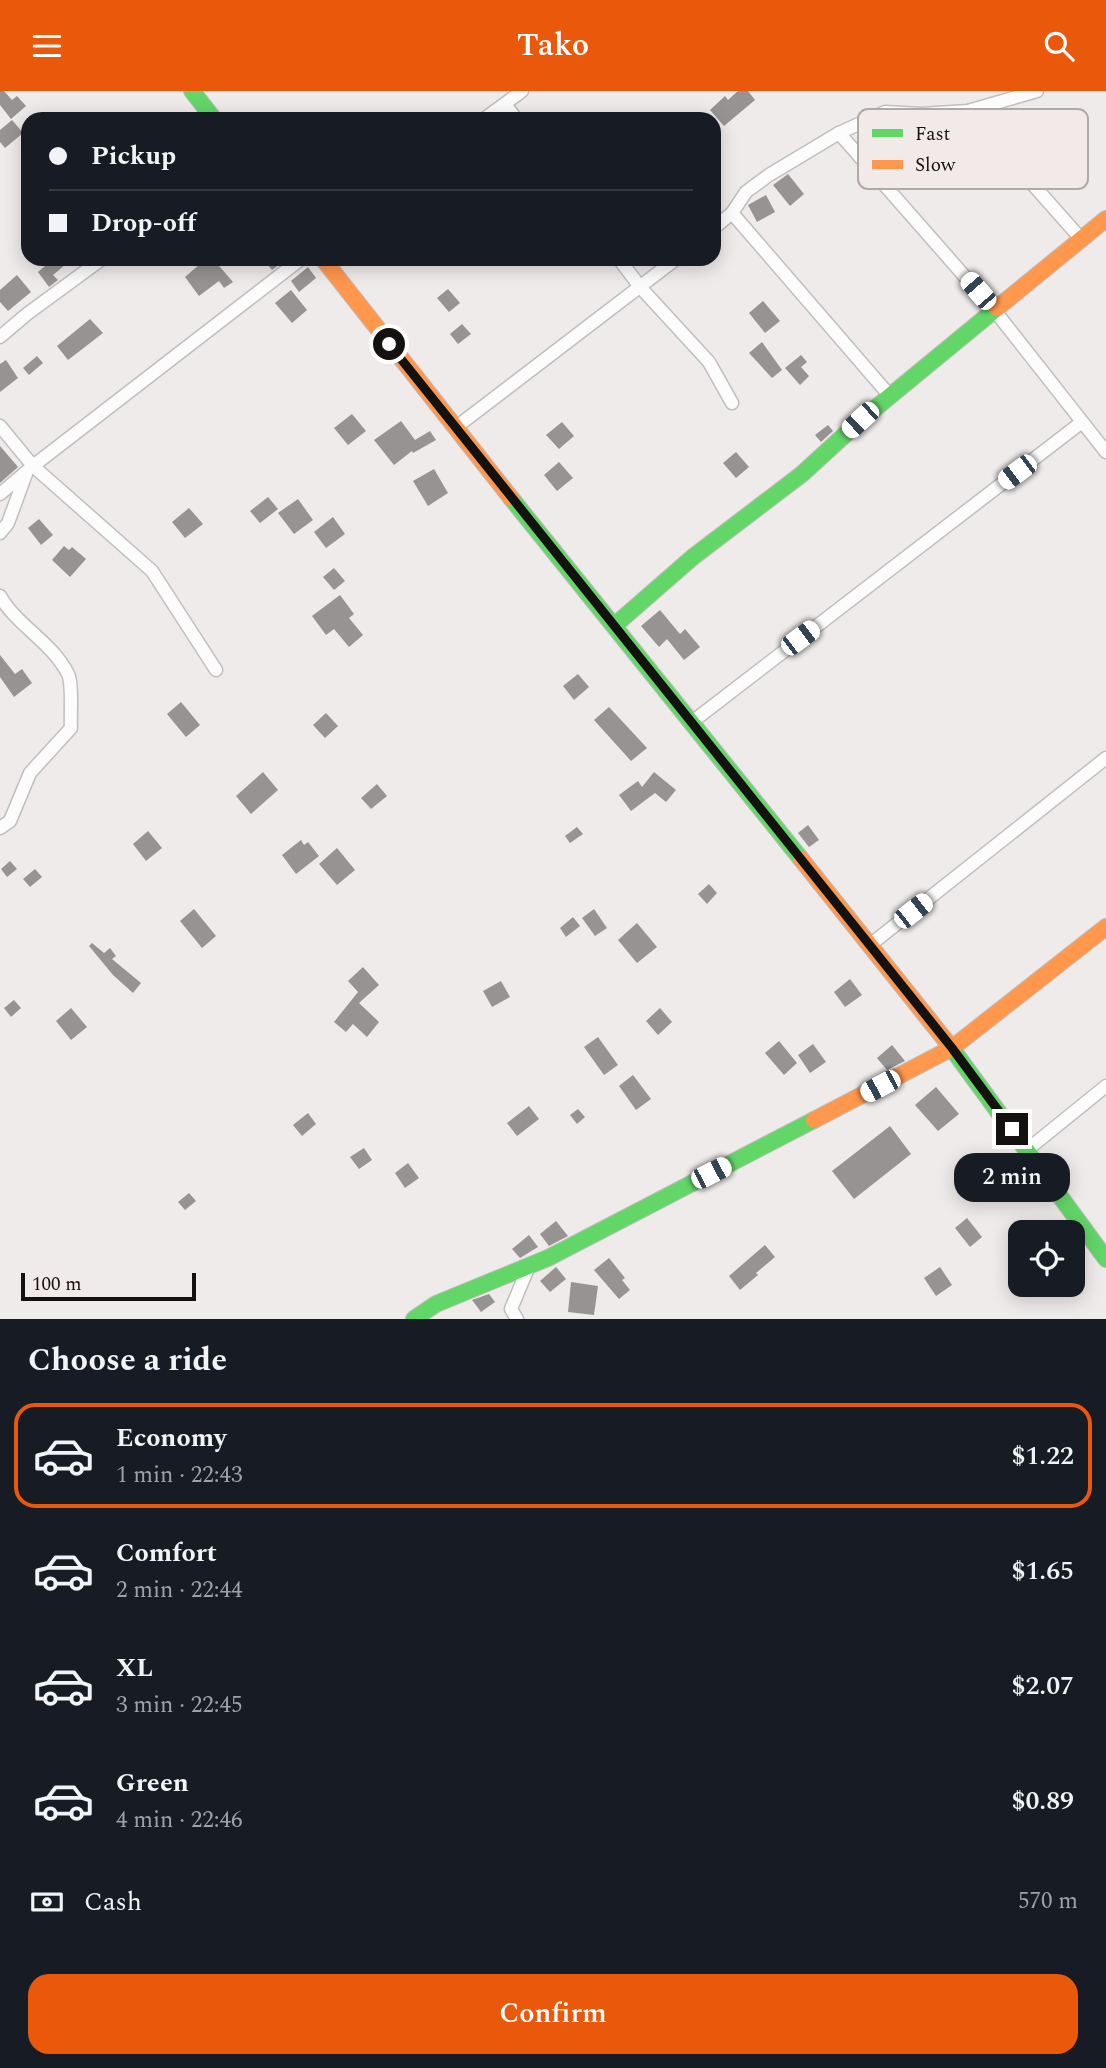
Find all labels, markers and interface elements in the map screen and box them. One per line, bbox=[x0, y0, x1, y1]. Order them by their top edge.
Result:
text: Tako bbox=[517, 21, 589, 70]
icon: menu bbox=[28, 27, 66, 65]
icon: search bbox=[1040, 27, 1078, 65]
legend bbox=[858, 109, 1088, 189]
text: Fast bbox=[915, 120, 951, 149]
text: Pickup bbox=[91, 136, 176, 176]
text: Slow bbox=[915, 151, 956, 180]
text: Drop-off bbox=[91, 203, 196, 243]
car bbox=[957, 268, 1000, 314]
route start bbox=[373, 328, 405, 360]
car bbox=[838, 398, 883, 442]
car bbox=[994, 451, 1041, 493]
car bbox=[777, 617, 824, 659]
car bbox=[890, 890, 937, 932]
car bbox=[857, 1067, 904, 1105]
route end bbox=[996, 1113, 1028, 1145]
callout: 2 min bbox=[954, 1153, 1070, 1203]
car bbox=[688, 1154, 735, 1192]
text: 2 min bbox=[982, 1160, 1042, 1195]
map controls bbox=[1008, 1220, 1085, 1297]
button: locate bbox=[1008, 1220, 1085, 1297]
scale bar bbox=[21, 1270, 196, 1302]
text: 100 m bbox=[32, 1270, 82, 1299]
text: Choose a ride bbox=[28, 1336, 227, 1385]
text: Economy bbox=[116, 1418, 226, 1458]
icon: car bbox=[32, 1424, 95, 1487]
text: $1.22 bbox=[1011, 1436, 1074, 1476]
text: 1 min · 22:43 bbox=[116, 1458, 243, 1493]
text: Comfort bbox=[116, 1533, 217, 1573]
icon: car bbox=[32, 1539, 95, 1602]
text: $1.65 bbox=[1011, 1551, 1074, 1591]
text: 2 min · 22:44 bbox=[116, 1573, 243, 1608]
text: XL bbox=[116, 1648, 153, 1688]
icon: car bbox=[32, 1654, 95, 1717]
text: $2.07 bbox=[1011, 1666, 1074, 1706]
text: 3 min · 22:45 bbox=[116, 1688, 243, 1723]
text: Green bbox=[116, 1763, 189, 1803]
icon: car bbox=[32, 1769, 95, 1832]
text: $0.89 bbox=[1011, 1781, 1074, 1821]
text: 4 min · 22:46 bbox=[116, 1803, 243, 1838]
text: Cash bbox=[84, 1882, 142, 1922]
icon: cash bbox=[28, 1883, 66, 1921]
text: 570 m bbox=[1018, 1884, 1078, 1919]
button: Confirm bbox=[28, 1974, 1078, 2054]

